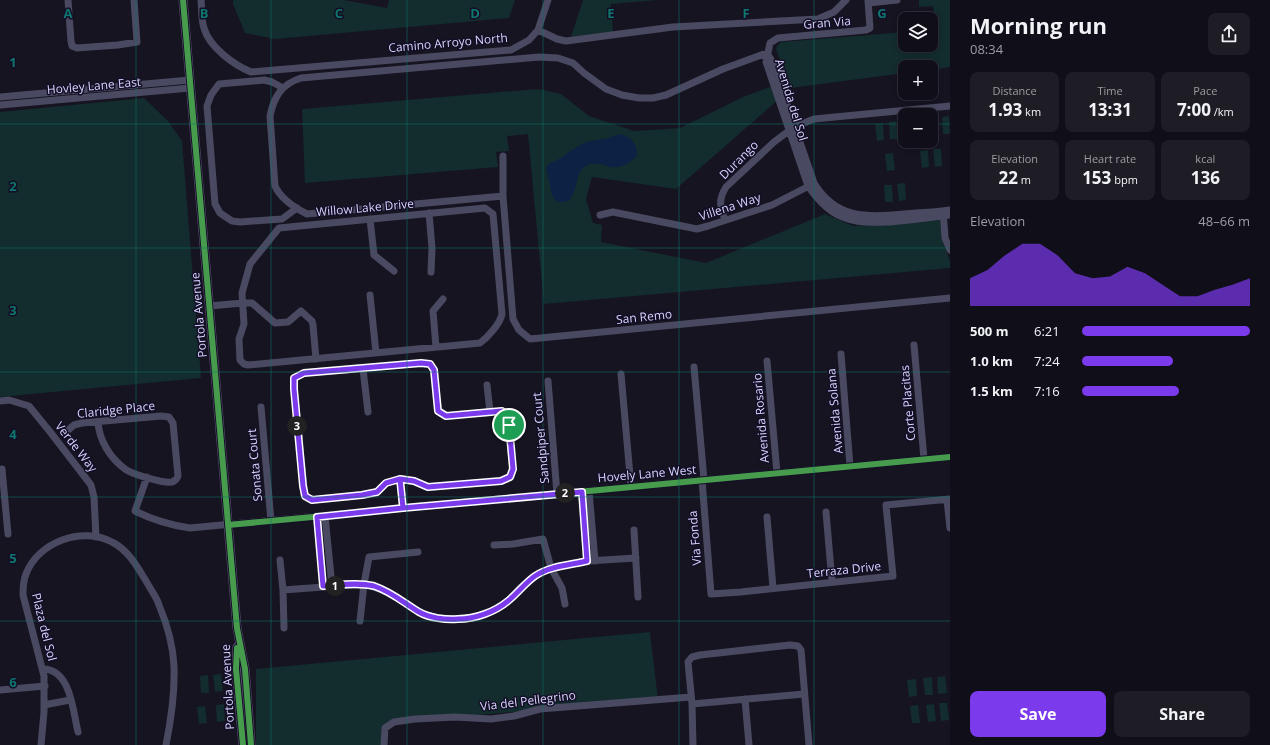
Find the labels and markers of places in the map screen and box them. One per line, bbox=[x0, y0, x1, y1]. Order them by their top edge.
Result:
pin bbox=[492, 408, 526, 442]
pin: 3 bbox=[287, 416, 307, 436]
pin: 2 bbox=[555, 483, 575, 503]
pin: 1 bbox=[325, 576, 345, 596]

